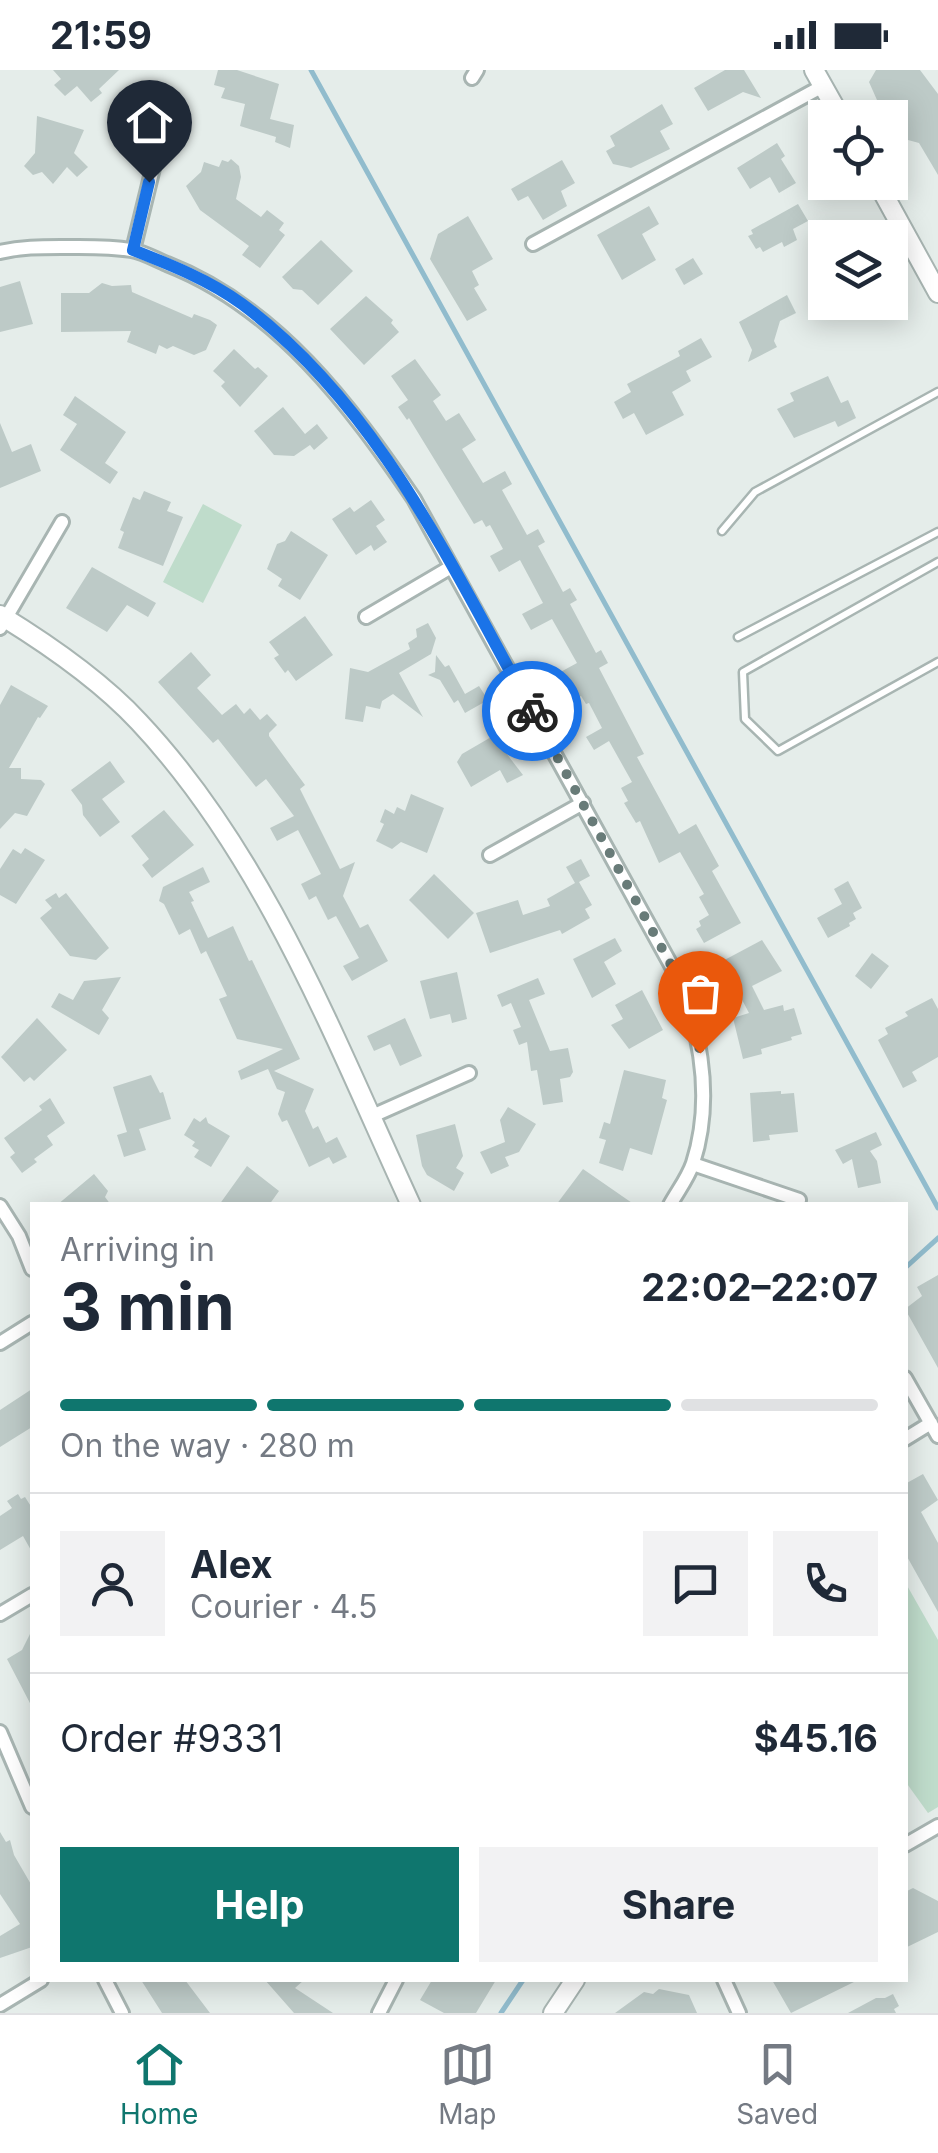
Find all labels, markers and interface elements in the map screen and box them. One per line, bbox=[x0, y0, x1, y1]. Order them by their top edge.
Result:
text: 21:59 bbox=[50, 12, 152, 58]
pin bbox=[107, 80, 192, 183]
icon: home bbox=[122, 95, 177, 150]
map controls bbox=[808, 100, 908, 320]
button: locate bbox=[808, 100, 908, 200]
button: layers bbox=[808, 220, 908, 320]
courier bbox=[482, 661, 582, 761]
icon: bike bbox=[505, 684, 560, 739]
pin bbox=[658, 951, 743, 1054]
icon: bag bbox=[673, 966, 728, 1021]
text: Arriving in bbox=[60, 1230, 215, 1269]
text: 22:02–22:07 bbox=[641, 1264, 878, 1310]
text: 3 min bbox=[60, 1267, 235, 1346]
text: On the way · 280 m bbox=[60, 1426, 355, 1465]
button: person bbox=[60, 1531, 165, 1636]
button: chat bbox=[643, 1531, 748, 1636]
button: phone bbox=[773, 1531, 878, 1636]
text: Alex bbox=[190, 1541, 273, 1587]
text: Courier · 4.5 bbox=[190, 1587, 378, 1626]
text: Order #9331 bbox=[60, 1715, 283, 1761]
text: $45.16 bbox=[754, 1715, 878, 1761]
button: Help bbox=[60, 1847, 459, 1962]
button: Share bbox=[479, 1847, 878, 1962]
tab: Home bbox=[120, 2037, 198, 2131]
tab: Map bbox=[438, 2037, 496, 2131]
tab: Saved bbox=[736, 2037, 818, 2131]

